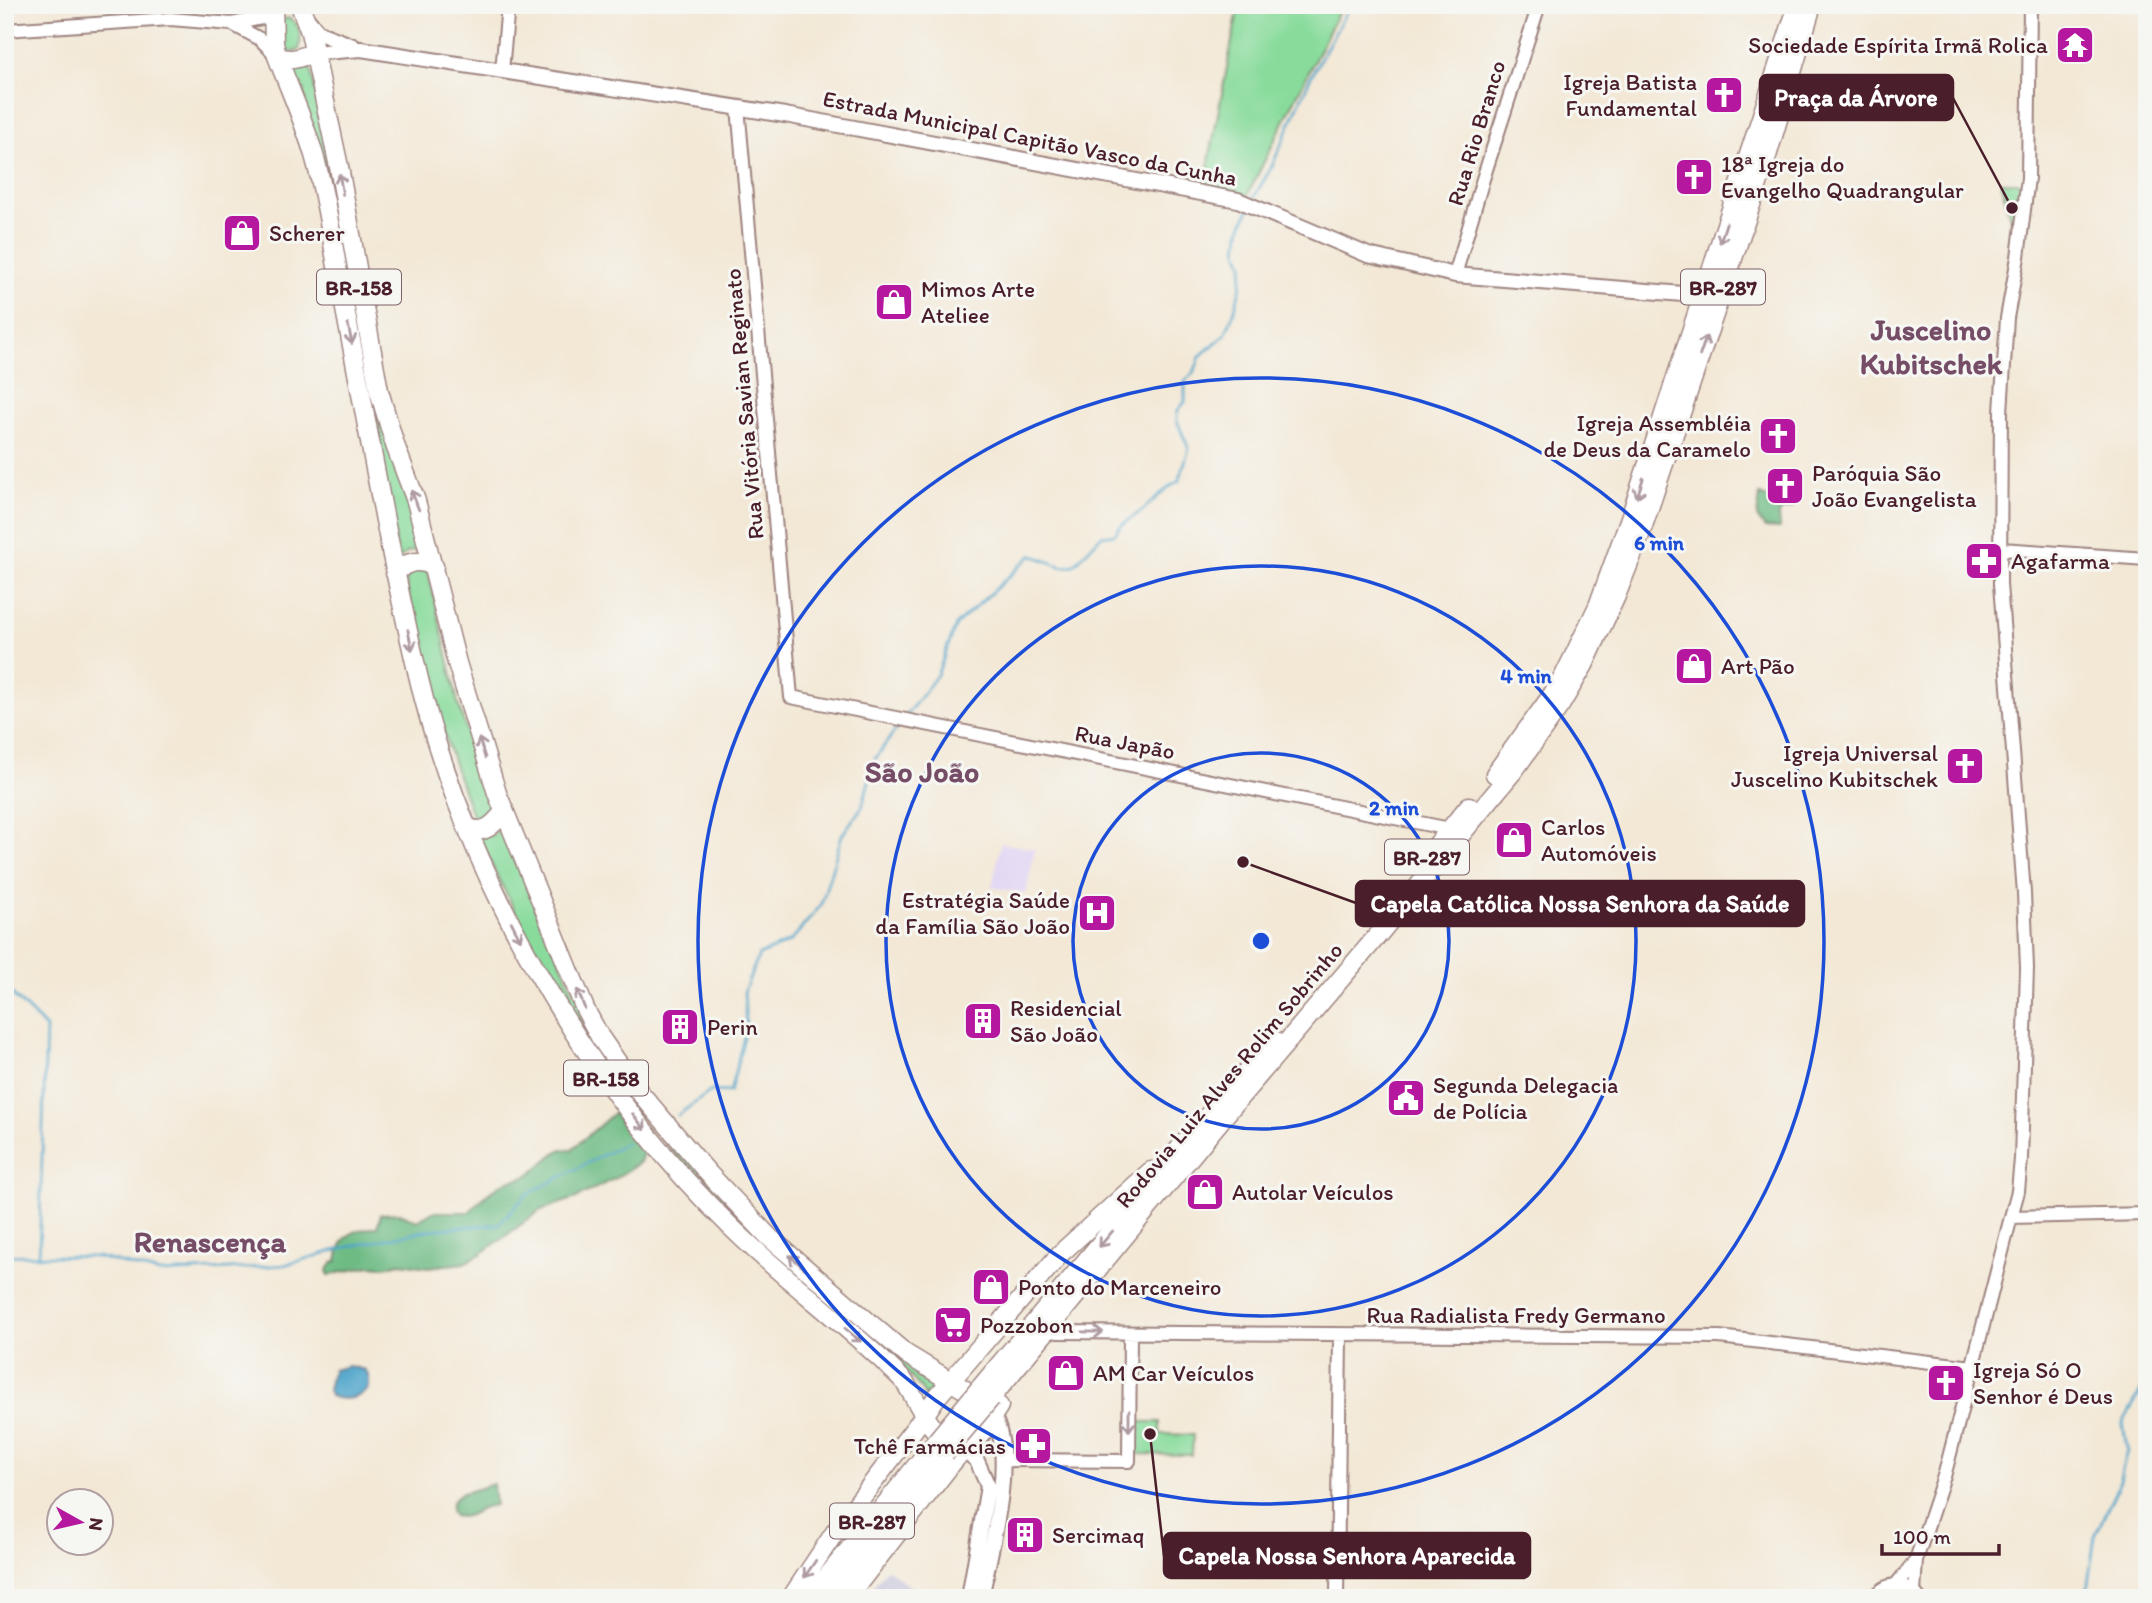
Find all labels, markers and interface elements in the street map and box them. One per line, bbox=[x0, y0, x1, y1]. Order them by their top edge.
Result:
temple icon: Sociedade Espírita Irmã Rolica bbox=[2054, 24, 2096, 66]
place label: Sociedade Espírita Irmã Rolica bbox=[1748, 31, 2048, 59]
street label: Rua Rio Branco bbox=[1441, 57, 1511, 209]
place label: Igreja Batista Fundamental bbox=[1563, 68, 1697, 122]
church icon: Igreja Batista Fundamental bbox=[1703, 74, 1745, 116]
callout: Praça da Árvore bbox=[1760, 75, 1953, 120]
text: Praça da Árvore bbox=[1774, 83, 1938, 113]
street label: Estrada Municipal Capitão Vasco da Cunha bbox=[821, 84, 1239, 192]
place label: 18ª Igreja do Evangelho Quadrangular bbox=[1721, 150, 1964, 204]
church icon: 18ª Igreja do Evangelho Quadrangular bbox=[1673, 156, 1715, 198]
one-way arrow bbox=[334, 173, 347, 196]
shop icon: Scherer bbox=[221, 212, 263, 254]
place label: Scherer bbox=[269, 219, 345, 247]
one-way arrow bbox=[1716, 222, 1729, 244]
street label: Rua Vitória Savian Reginato bbox=[718, 267, 770, 541]
road number: BR-158 bbox=[317, 270, 401, 304]
road number: BR-287 bbox=[1681, 270, 1765, 304]
place label: Mimos Arte Ateliee bbox=[921, 275, 1035, 329]
shop icon: Mimos Arte Ateliee bbox=[873, 281, 915, 323]
district label: Juscelino Kubitschek bbox=[1860, 311, 2003, 382]
one-way arrow bbox=[343, 322, 357, 345]
one-way arrow bbox=[1697, 335, 1710, 357]
place label: Igreja Assembléia de Deus da Caramelo bbox=[1543, 409, 1751, 463]
church icon: Igreja Assembléia de Deus da Caramelo bbox=[1757, 415, 1799, 457]
place label: Paróquia São João Evangelista bbox=[1812, 459, 1977, 513]
church icon: Paróquia São João Evangelista bbox=[1764, 465, 1806, 507]
one-way arrow bbox=[1633, 476, 1645, 498]
one-way arrow bbox=[408, 490, 421, 511]
text: 6 min bbox=[1634, 530, 1685, 555]
pharmacy icon: Agafarma bbox=[1963, 540, 2005, 582]
place label: Agafarma bbox=[2011, 547, 2110, 575]
one-way arrow bbox=[404, 628, 417, 651]
shop icon: Art Pão bbox=[1673, 645, 1715, 687]
place label: Art Pão bbox=[1721, 652, 1795, 680]
text: 4 min bbox=[1500, 663, 1553, 688]
street label: Rua Japão bbox=[1072, 719, 1178, 765]
one-way arrow bbox=[474, 737, 487, 759]
place label: Igreja Universal Juscelino Kubitschek bbox=[1731, 739, 1938, 793]
church icon: Igreja Universal Juscelino Kubitschek bbox=[1944, 745, 1986, 787]
district label: São João bbox=[865, 753, 979, 790]
text: 2 min bbox=[1369, 795, 1420, 820]
place label: Carlos Automóveis bbox=[1541, 813, 1657, 867]
shop icon: Carlos Automóveis bbox=[1493, 819, 1535, 861]
road number: BR-287 bbox=[1385, 840, 1469, 874]
callout: Capela Católica Nossa Senhora da Saúde bbox=[1356, 881, 1804, 926]
place label: Estratégia Saúde da Família São João bbox=[875, 886, 1070, 940]
text: Capela Católica Nossa Senhora da Saúde bbox=[1371, 889, 1789, 919]
hospital icon: Estratégia Saúde da Família São João bbox=[1076, 892, 1118, 934]
one-way arrow bbox=[509, 920, 523, 941]
centre of rings bbox=[1249, 929, 1273, 953]
street label: Rodovia Luiz Alves Rolim Sobrinho bbox=[1109, 936, 1349, 1214]
one-way arrow bbox=[574, 988, 587, 1010]
place label: Residencial São João bbox=[1010, 994, 1122, 1048]
building icon: Residencial São João bbox=[962, 1000, 1004, 1042]
building icon: Perin bbox=[659, 1006, 701, 1048]
place label: Perin bbox=[707, 1013, 758, 1041]
road number: BR-158 bbox=[564, 1060, 648, 1096]
place label: Segunda Delegacia de Polícia bbox=[1433, 1071, 1618, 1125]
public building icon: Segunda Delegacia de Polícia bbox=[1385, 1077, 1427, 1119]
one-way arrow bbox=[632, 1112, 647, 1131]
shop icon: Autolar Veículos bbox=[1184, 1171, 1226, 1213]
place label: Autolar Veículos bbox=[1232, 1178, 1394, 1206]
district label: Renascença bbox=[134, 1223, 287, 1260]
one-way arrow bbox=[1098, 1229, 1113, 1247]
one-way arrow bbox=[788, 1254, 806, 1270]
shop icon: Ponto do Marceneiro bbox=[970, 1266, 1012, 1308]
place label: Ponto do Marceneiro bbox=[1018, 1273, 1221, 1301]
street label: Rua Radialista Fredy Germano bbox=[1366, 1301, 1666, 1329]
supermarket icon: Pozzobon bbox=[932, 1304, 974, 1346]
place label: Pozzobon bbox=[980, 1311, 1074, 1339]
one-way arrow bbox=[1082, 1325, 1105, 1339]
one-way arrow bbox=[844, 1326, 862, 1342]
shop icon: AM Car Veículos bbox=[1045, 1352, 1087, 1394]
place label: Igreja Só O Senhor é Deus bbox=[1973, 1356, 2113, 1410]
place label: AM Car Veículos bbox=[1093, 1359, 1254, 1387]
church icon: Igreja Só O Senhor é Deus bbox=[1925, 1362, 1967, 1404]
one-way arrow bbox=[1122, 1410, 1136, 1433]
pharmacy icon: Tchê Farmácias bbox=[1012, 1425, 1054, 1467]
place label: Tchê Farmácias bbox=[854, 1432, 1006, 1460]
north arrow bbox=[46, 1488, 116, 1558]
road number: BR-287 bbox=[830, 1504, 914, 1538]
scale bar bbox=[1882, 1512, 2000, 1556]
building icon: Sercimaq bbox=[1004, 1514, 1046, 1556]
text: N bbox=[84, 1516, 109, 1532]
place label: Sercimaq bbox=[1052, 1521, 1144, 1549]
text: 100 m bbox=[1893, 1524, 1951, 1549]
callout: Capela Nossa Senhora Aparecida bbox=[1164, 1533, 1530, 1578]
text: Capela Nossa Senhora Aparecida bbox=[1179, 1541, 1516, 1571]
one-way arrow bbox=[803, 1559, 817, 1578]

